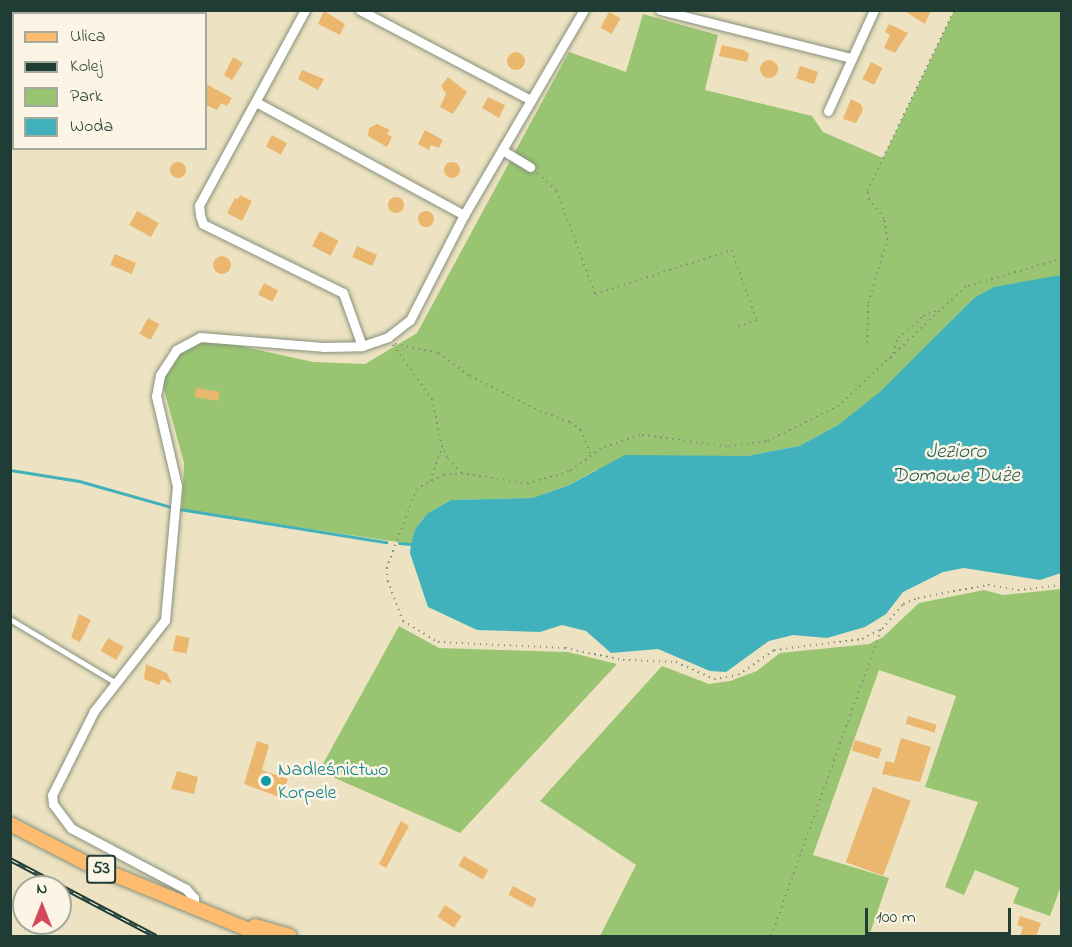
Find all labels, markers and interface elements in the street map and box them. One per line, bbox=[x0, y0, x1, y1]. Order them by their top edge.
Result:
legend bbox=[12, 12, 207, 150]
text: Ulica bbox=[70, 24, 105, 50]
text: Kolej bbox=[70, 54, 102, 80]
text: Park bbox=[70, 84, 103, 110]
text: Woda bbox=[70, 114, 113, 140]
water label: Jezioro Domowe Duże bbox=[892, 439, 1020, 489]
place label: Nadleśnictwo Korpele bbox=[278, 758, 388, 805]
marker: Nadleśnictwo Korpele bbox=[259, 774, 273, 788]
road number: 53 bbox=[86, 854, 116, 884]
north arrow bbox=[12, 875, 72, 935]
text: N bbox=[37, 877, 47, 901]
scale bar bbox=[868, 896, 1014, 934]
text: 100 m bbox=[876, 905, 916, 931]

